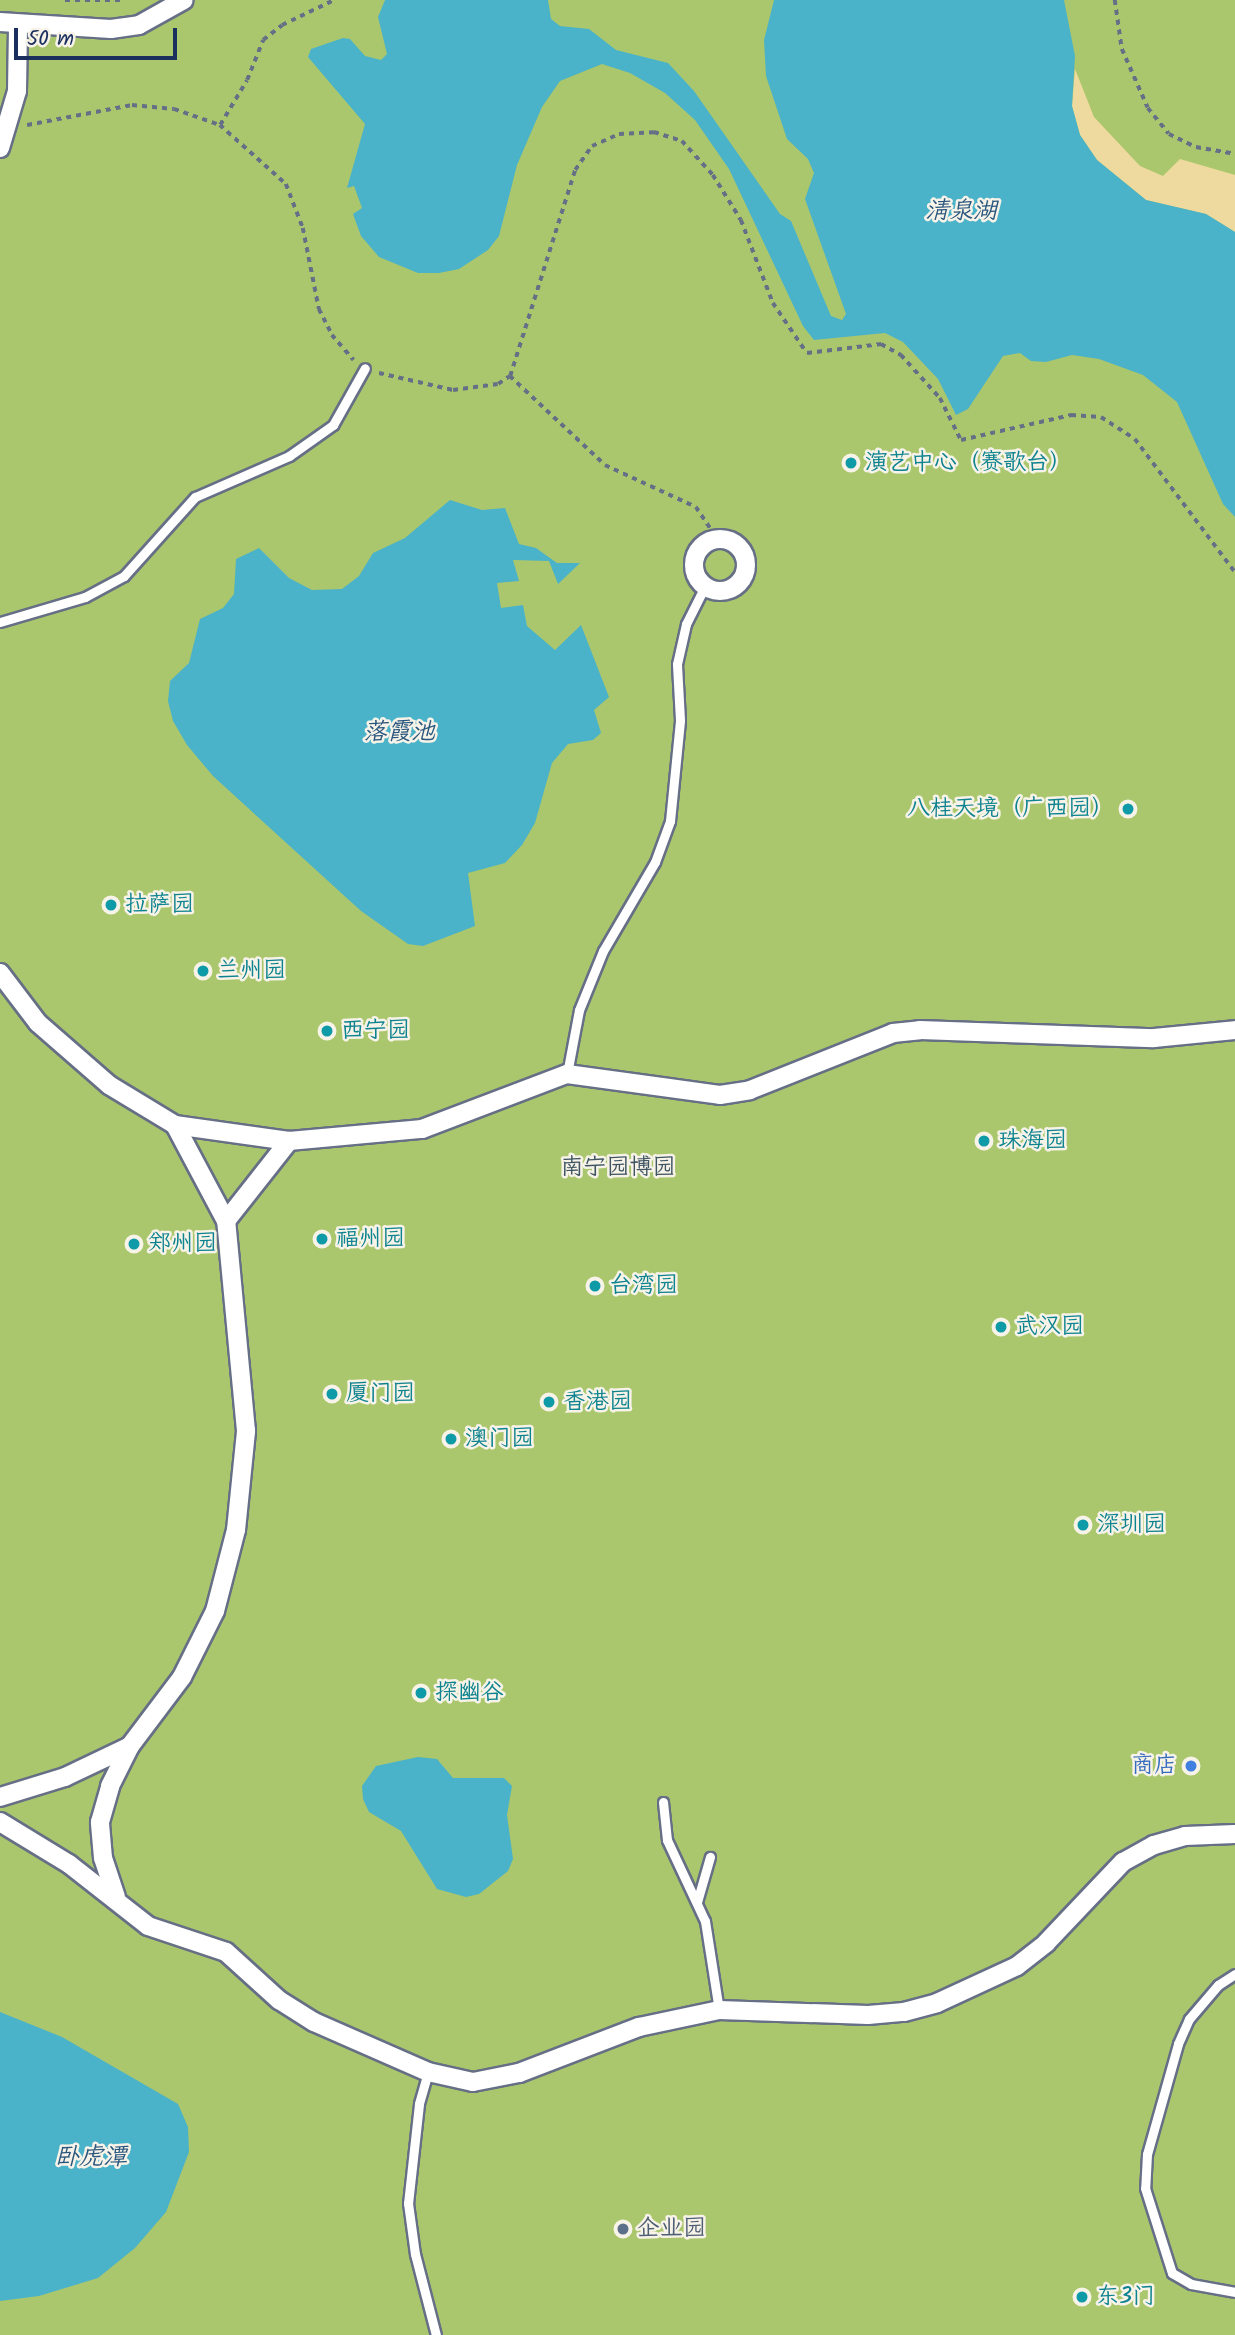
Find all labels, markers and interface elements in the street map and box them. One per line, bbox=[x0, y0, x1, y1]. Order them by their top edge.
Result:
scale bar bbox=[18, 14, 180, 58]
text: 50 m bbox=[27, 23, 74, 56]
water label: 清泉湖 bbox=[925, 198, 997, 226]
place label: 演艺中心（赛歌台） bbox=[865, 449, 1072, 477]
marker: 演艺中心（赛歌台） bbox=[843, 455, 859, 471]
water label: 落霞池 bbox=[363, 719, 435, 747]
place label: 八桂天境（广西园） bbox=[907, 795, 1114, 823]
marker: 八桂天境（广西园） bbox=[1120, 801, 1136, 817]
place label: 拉萨园 bbox=[125, 891, 194, 919]
marker: 拉萨园 bbox=[103, 897, 119, 913]
place label: 兰州园 bbox=[217, 957, 286, 985]
marker: 兰州园 bbox=[195, 963, 211, 979]
place label: 西宁园 bbox=[341, 1017, 410, 1045]
marker: 西宁园 bbox=[319, 1023, 335, 1039]
place label: 珠海园 bbox=[998, 1127, 1067, 1155]
marker: 珠海园 bbox=[976, 1133, 992, 1149]
park label: 南宁园博园 bbox=[561, 1154, 675, 1182]
place label: 福州园 bbox=[336, 1225, 405, 1253]
place label: 郑州园 bbox=[148, 1230, 217, 1258]
marker: 福州园 bbox=[314, 1231, 330, 1247]
marker: 郑州园 bbox=[126, 1236, 142, 1252]
place label: 台湾园 bbox=[609, 1272, 678, 1300]
marker: 台湾园 bbox=[587, 1278, 603, 1294]
place label: 武汉园 bbox=[1015, 1313, 1084, 1341]
marker: 武汉园 bbox=[993, 1319, 1009, 1335]
place label: 厦门园 bbox=[346, 1380, 415, 1408]
marker: 厦门园 bbox=[324, 1386, 340, 1402]
place label: 香港园 bbox=[563, 1388, 632, 1416]
marker: 香港园 bbox=[541, 1394, 557, 1410]
place label: 澳门园 bbox=[465, 1425, 534, 1453]
marker: 澳门园 bbox=[443, 1431, 459, 1447]
place label: 深圳园 bbox=[1097, 1511, 1166, 1539]
marker: 深圳园 bbox=[1075, 1517, 1091, 1533]
place label: 探幽谷 bbox=[435, 1679, 504, 1707]
marker: 探幽谷 bbox=[413, 1685, 429, 1701]
place label: 商店 bbox=[1131, 1752, 1177, 1780]
marker: 商店 bbox=[1183, 1758, 1199, 1774]
water label: 卧虎潭 bbox=[55, 2144, 127, 2172]
place label: 企业园 bbox=[637, 2215, 706, 2243]
marker: 企业园 bbox=[615, 2221, 631, 2237]
place label: 东3门 bbox=[1096, 2283, 1155, 2311]
marker: 东3门 bbox=[1074, 2289, 1090, 2305]

